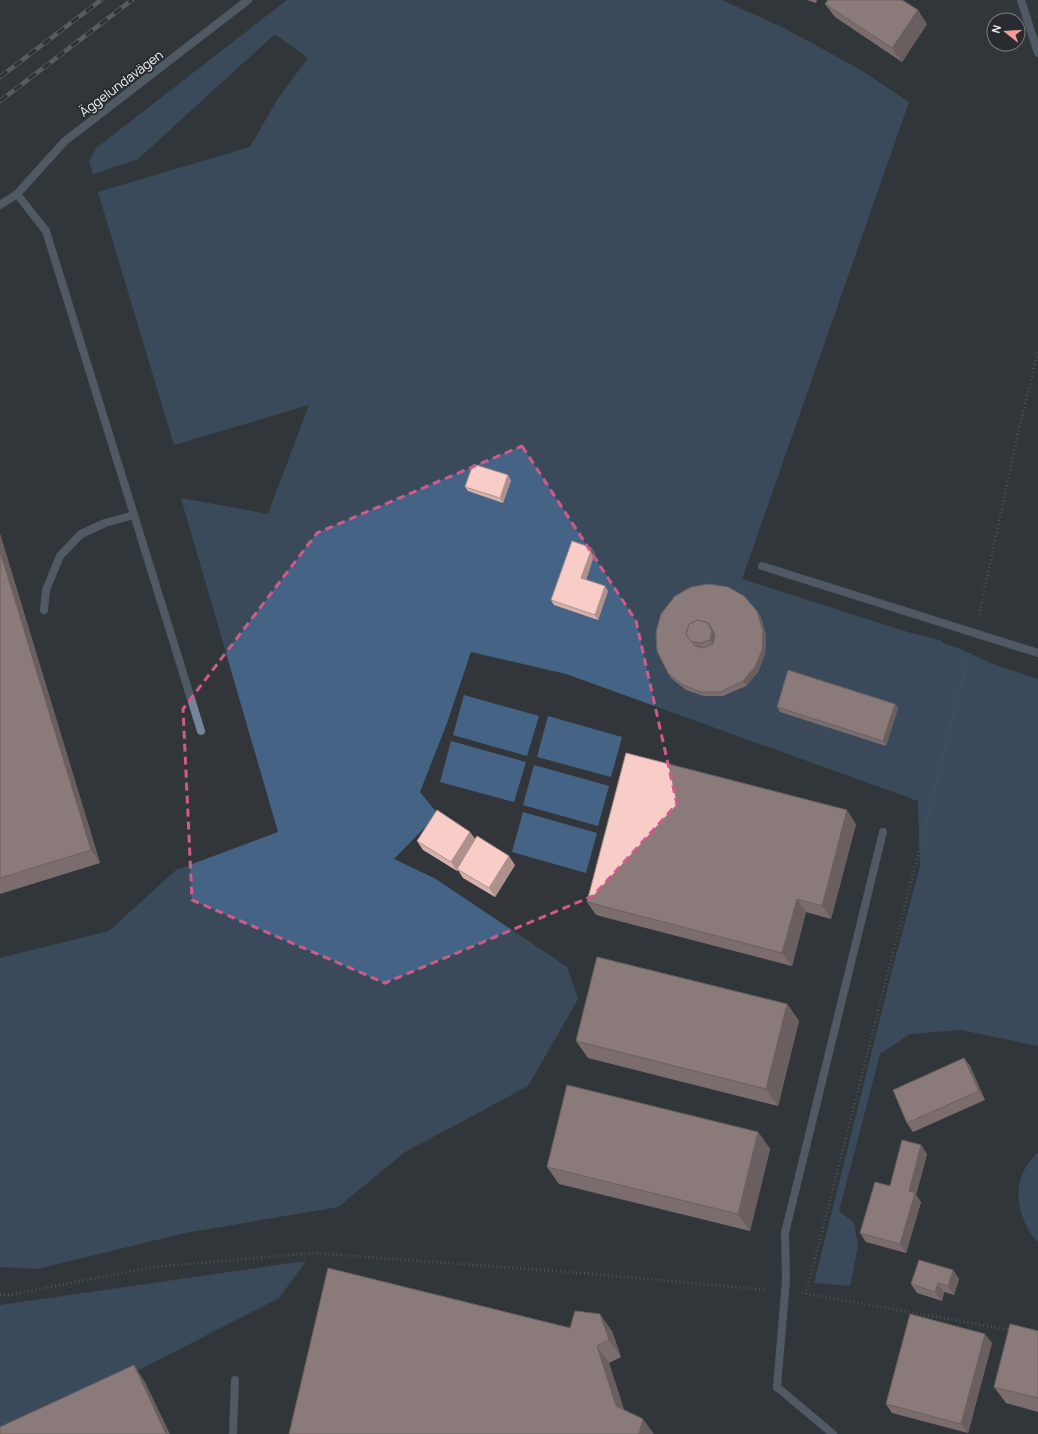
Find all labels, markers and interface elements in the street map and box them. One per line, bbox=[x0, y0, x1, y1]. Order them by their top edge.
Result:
north arrow bbox=[986, 12, 1026, 52]
text: N bbox=[988, 23, 1004, 35]
street label: Äggelundavägen bbox=[75, 46, 167, 120]

